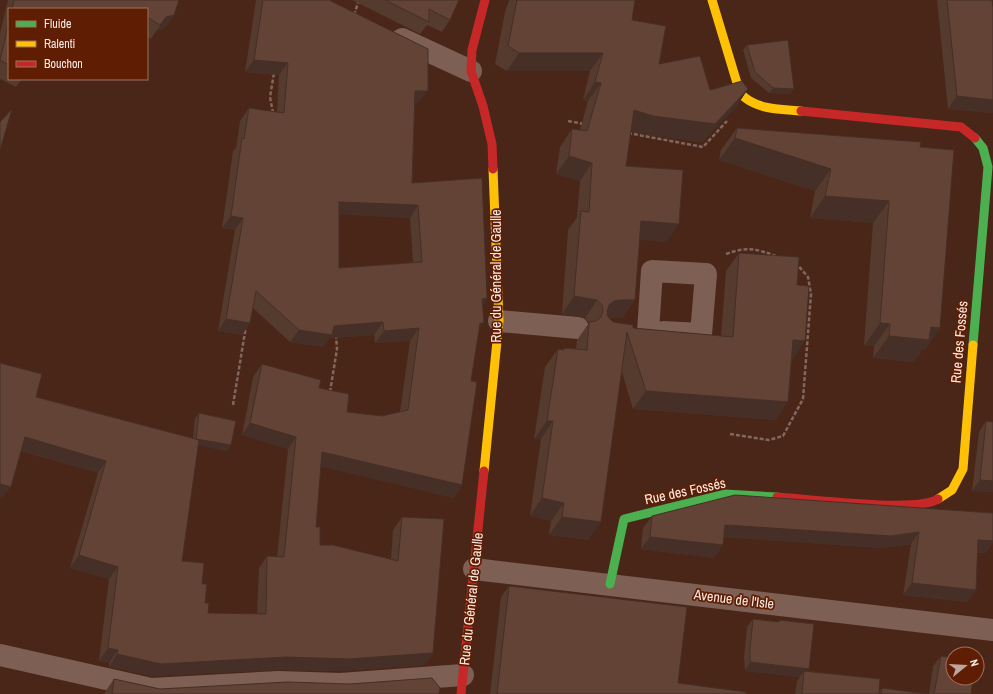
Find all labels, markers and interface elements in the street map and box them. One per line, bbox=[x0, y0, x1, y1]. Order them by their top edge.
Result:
legend bbox=[8, 8, 148, 80]
text: Fluide bbox=[44, 16, 71, 32]
text: Ralenti bbox=[44, 36, 75, 52]
text: Bouchon bbox=[44, 56, 83, 72]
street label: Rue du Général de Gaulle bbox=[487, 209, 505, 343]
street label: Rue des Fossés bbox=[946, 300, 972, 384]
street label: Rue des Fossés bbox=[643, 474, 727, 508]
street label: Rue du Général de Gaulle bbox=[455, 532, 487, 666]
street label: Avenue de l'Isle bbox=[692, 585, 775, 613]
north arrow bbox=[945, 646, 985, 686]
text: N bbox=[967, 658, 982, 668]

